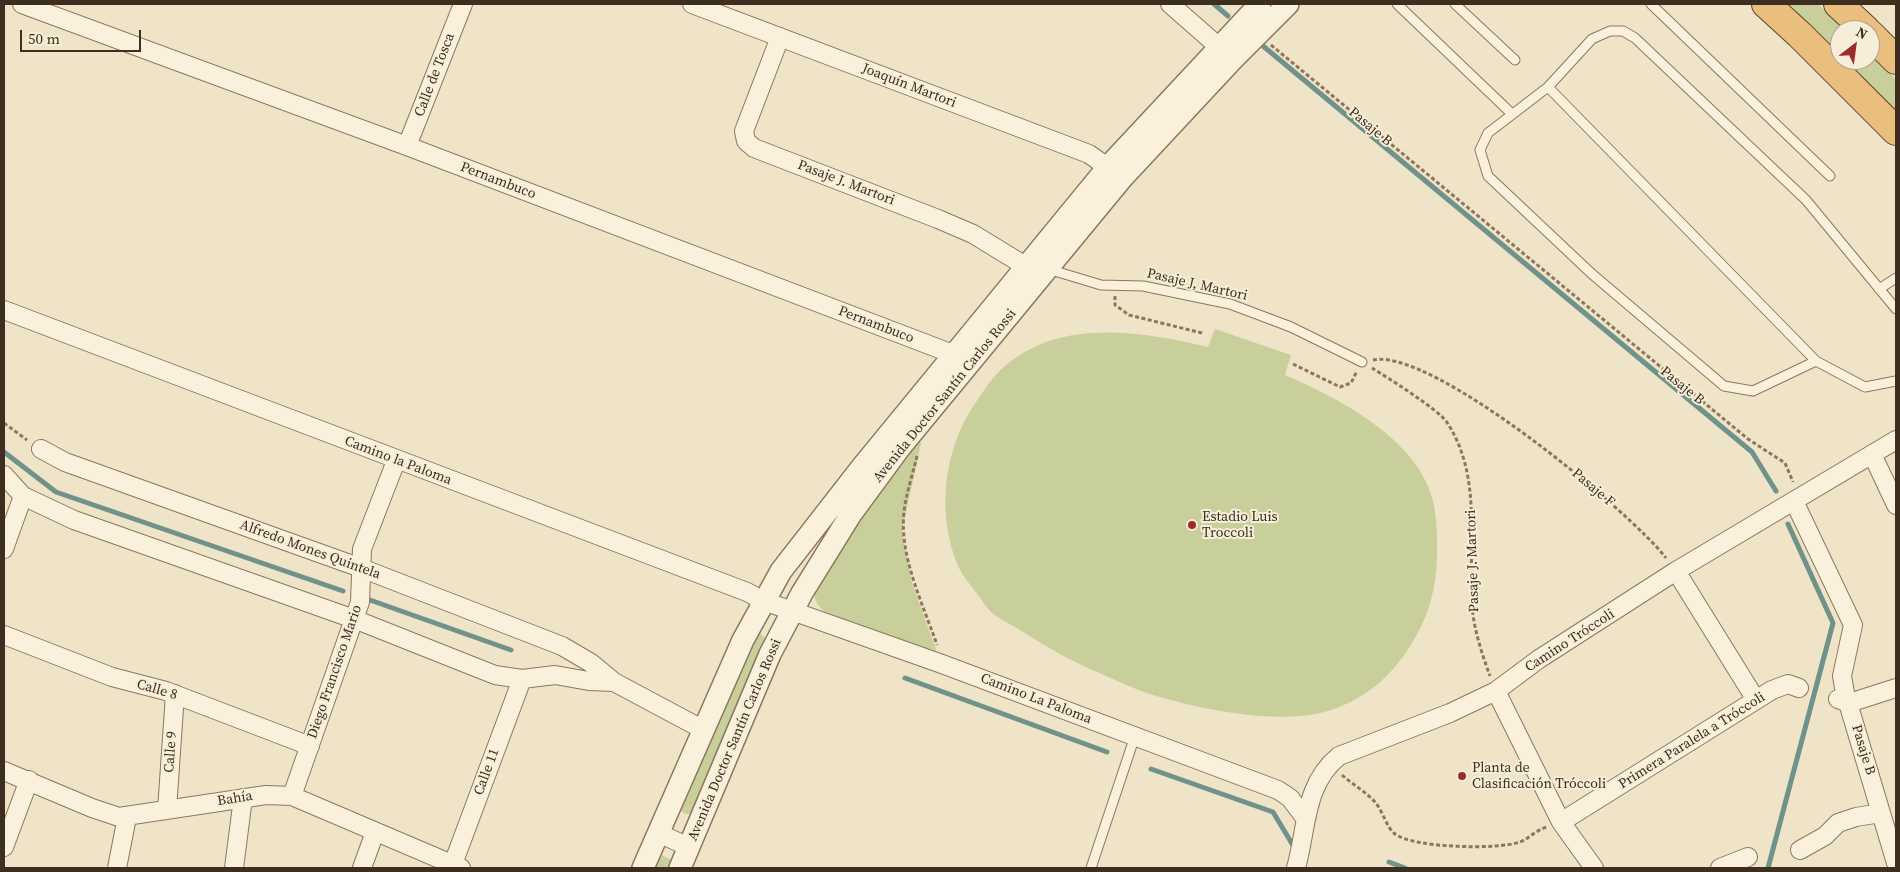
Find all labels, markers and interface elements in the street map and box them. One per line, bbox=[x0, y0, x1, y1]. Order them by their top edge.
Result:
scale bar bbox=[22, 20, 144, 52]
north arrow bbox=[1830, 20, 1880, 70]
text: N bbox=[1853, 22, 1871, 44]
text: 50 m bbox=[28, 28, 60, 49]
street label: Calle de Tosca bbox=[411, 31, 459, 119]
street label: Joaquín Martori bbox=[860, 60, 958, 112]
street label: Pasaje B bbox=[1345, 104, 1395, 150]
street label: Pasaje J. Martori bbox=[795, 157, 897, 209]
street label: Pernambuco bbox=[458, 159, 538, 203]
street label: Pasaje J, Martori bbox=[1145, 265, 1249, 305]
street label: Pernambuco bbox=[836, 303, 916, 347]
street label: Avenida Doctor Santín Carlos Rossi bbox=[870, 306, 1020, 486]
street label: Pasaje B bbox=[1657, 363, 1707, 409]
street label: Camino la Paloma bbox=[342, 433, 454, 489]
street label: Pasaje F bbox=[1568, 465, 1618, 511]
place label: Estadio Luis Troccoli bbox=[1202, 509, 1278, 542]
street label: Pasaje J. Martori bbox=[1463, 509, 1483, 613]
street label: Alfredo Mones Quintela bbox=[237, 517, 383, 583]
marker: Estadio Luis Troccoli bbox=[1186, 519, 1198, 531]
street label: Diego Francisco Mario bbox=[304, 603, 366, 741]
street label: Camino Tróccoli bbox=[1522, 606, 1618, 676]
street label: Avenida Doctor Santín Carlos Rossi bbox=[685, 636, 785, 844]
street label: Camino La Paloma bbox=[978, 670, 1094, 728]
street label: Calle 8 bbox=[135, 676, 179, 704]
street label: Primera Paralela a Tróccoli bbox=[1616, 689, 1768, 793]
street label: Pasaje B bbox=[1847, 723, 1879, 777]
street label: Calle 9 bbox=[161, 731, 181, 773]
street label: Calle 11 bbox=[471, 746, 503, 798]
place label: Planta de Clasificación Tróccoli bbox=[1472, 760, 1606, 792]
marker: Planta de Clasificación Tróccoli bbox=[1456, 770, 1468, 782]
street label: Bahía bbox=[216, 788, 254, 810]

